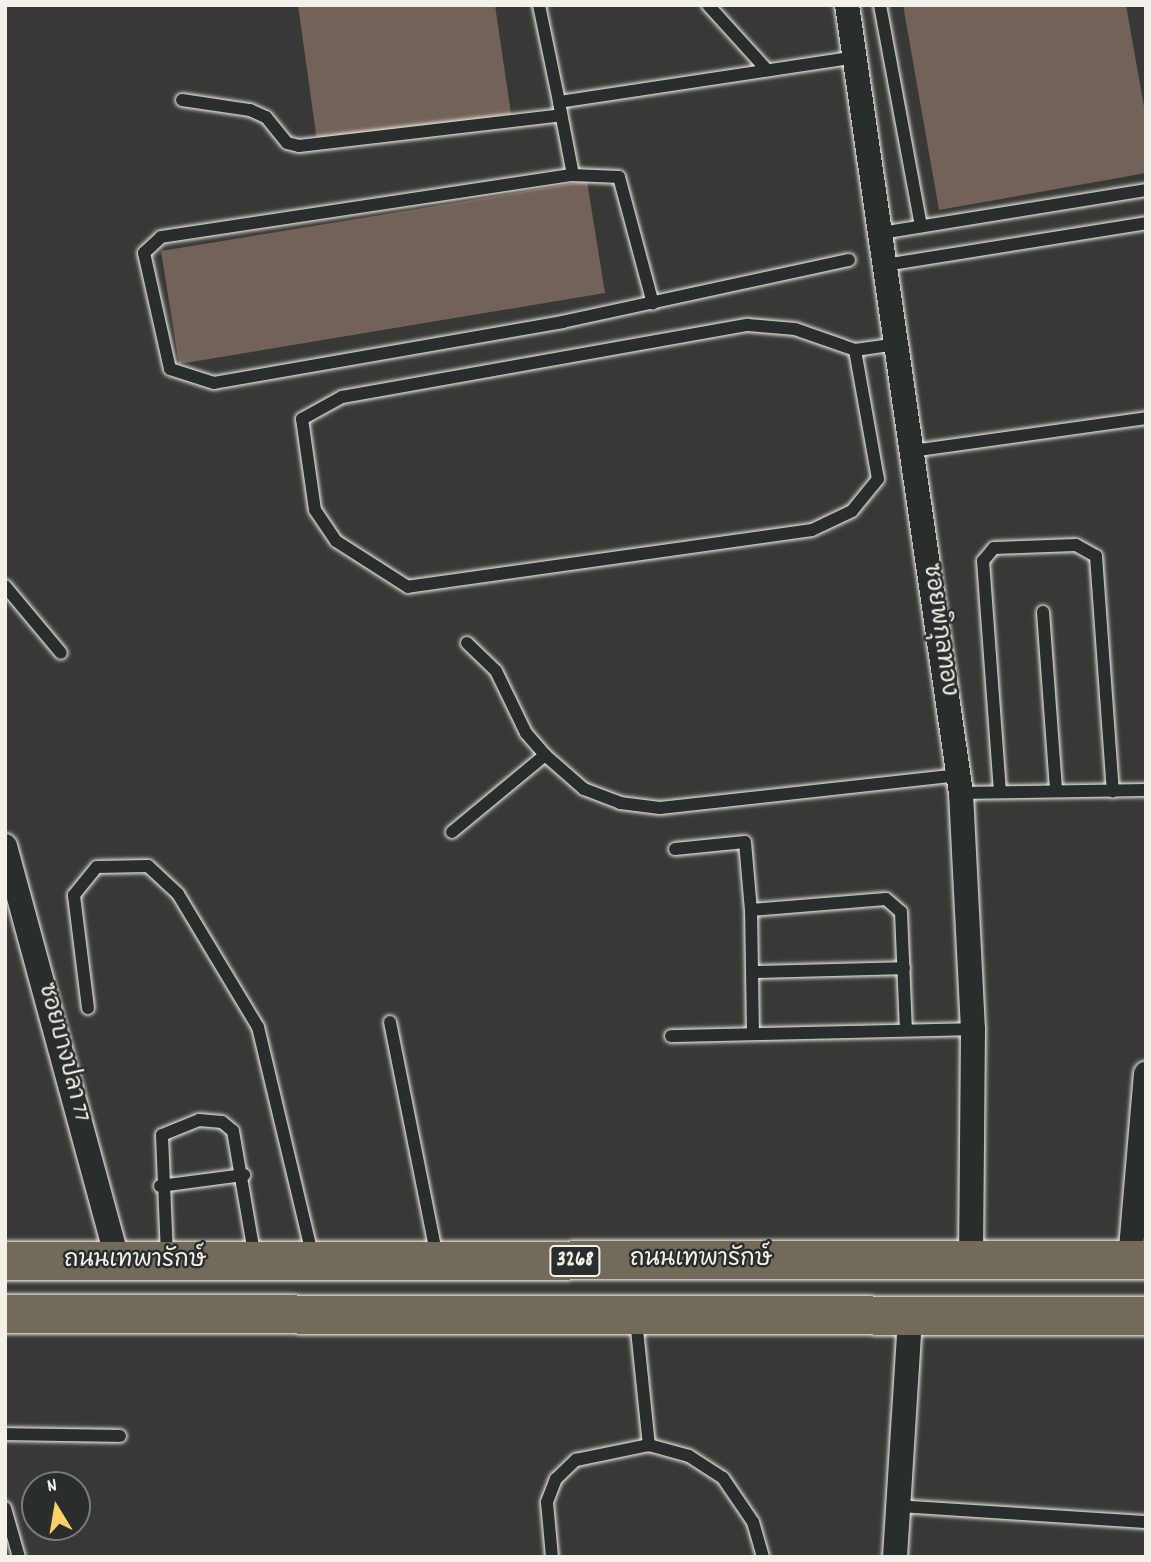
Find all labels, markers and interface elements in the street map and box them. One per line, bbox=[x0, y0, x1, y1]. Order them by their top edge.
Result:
street label: ซอยพิกุลทอง bbox=[915, 562, 961, 698]
street label: ซอยบางปลา 77 bbox=[30, 981, 94, 1125]
road number: 3268 bbox=[549, 1244, 601, 1278]
street label: ถนนเทพารักษ์ bbox=[630, 1247, 772, 1275]
street label: ถนนเทพารักษ์ bbox=[64, 1248, 206, 1276]
north arrow bbox=[21, 1471, 91, 1541]
text: N bbox=[45, 1473, 59, 1501]

